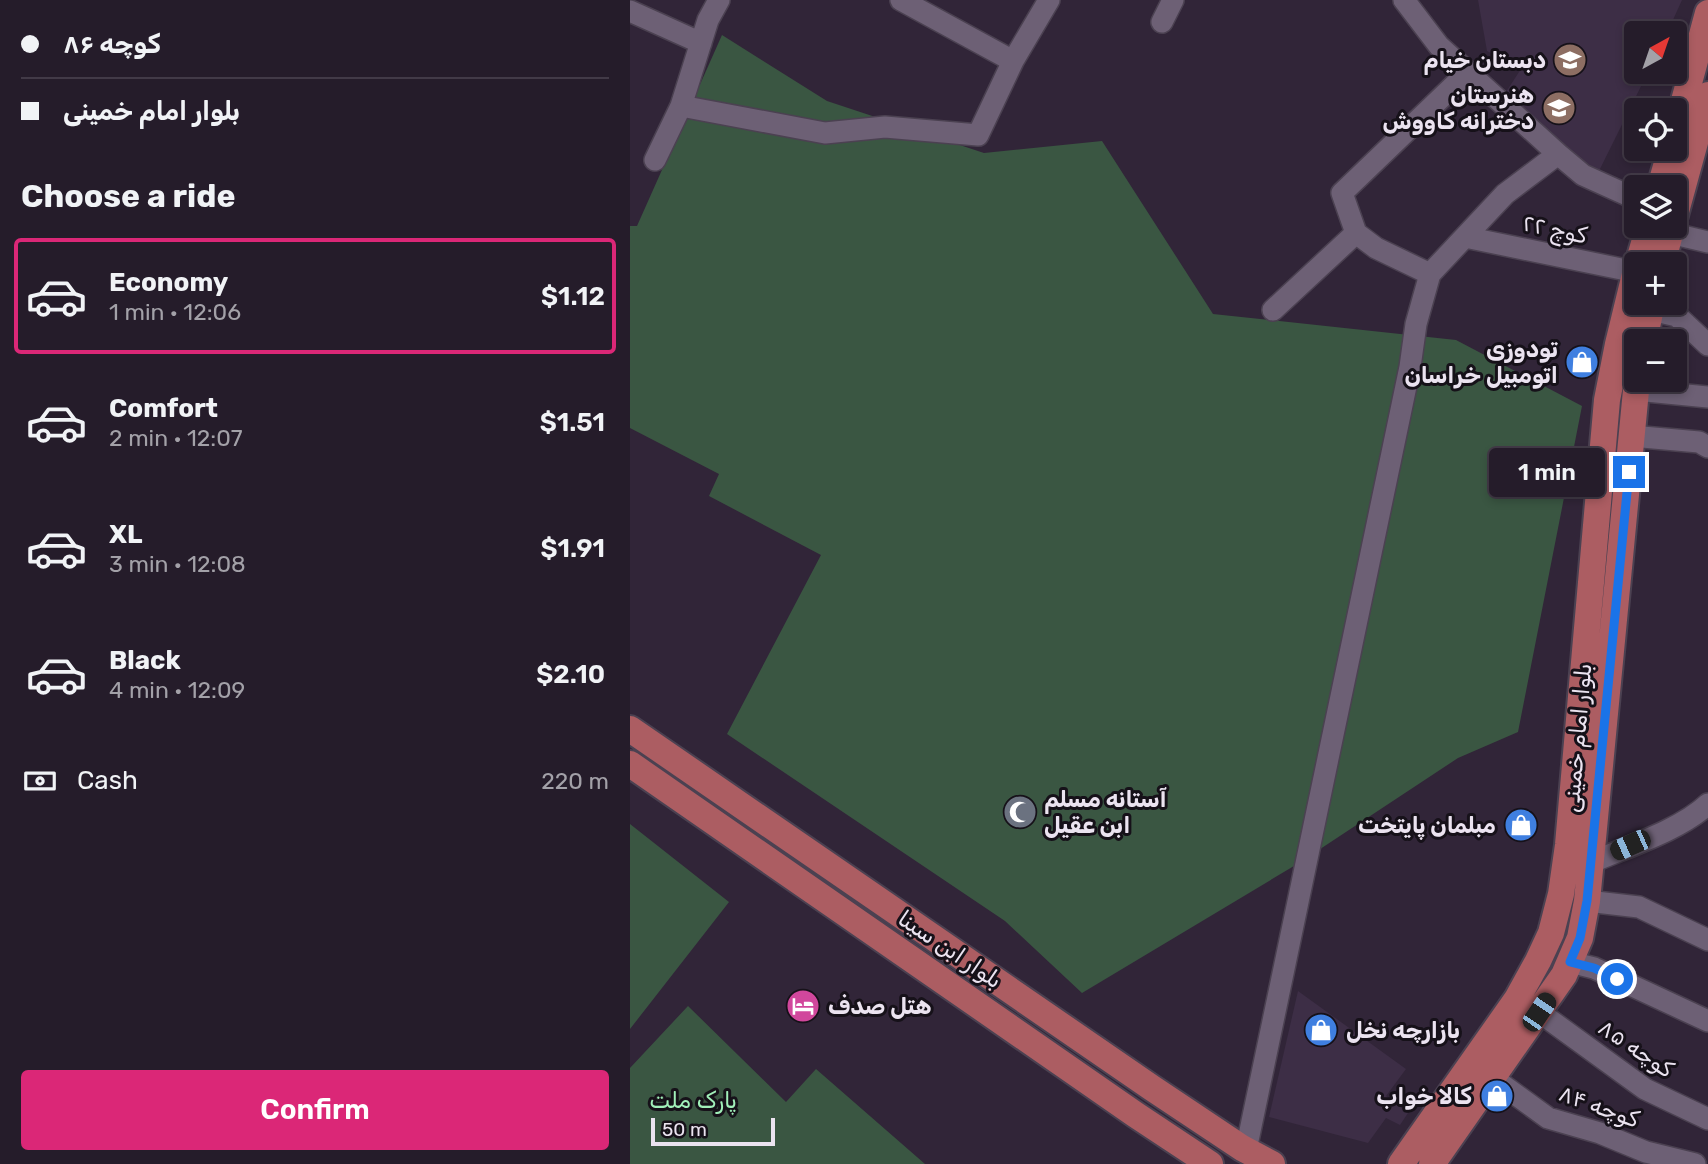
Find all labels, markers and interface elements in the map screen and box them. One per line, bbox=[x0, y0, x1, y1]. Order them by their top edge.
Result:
north arrow bbox=[1624, 21, 1687, 84]
map controls bbox=[1624, 21, 1687, 392]
text: کوچه ۸۶ bbox=[63, 29, 161, 60]
school or university icon: دبستان خیام bbox=[1551, 41, 1589, 79]
place label: دبستان خیام bbox=[1423, 46, 1546, 75]
place label: هنرستان دخترانه کاووش bbox=[1382, 81, 1534, 135]
school or university icon: هنرستان دخترانه کاووش bbox=[1540, 89, 1578, 127]
text: بلوار امام خمینی bbox=[63, 96, 240, 127]
button: locate bbox=[1624, 98, 1687, 161]
button: layers bbox=[1624, 175, 1687, 238]
text: Choose a ride bbox=[21, 177, 235, 215]
street label: کوچ ۲۲ bbox=[1520, 209, 1590, 252]
button: + bbox=[1624, 252, 1687, 315]
icon: car bbox=[25, 265, 88, 328]
text: Economy bbox=[109, 267, 228, 298]
text: $1.12 bbox=[541, 281, 605, 312]
text: 1 min · 12:06 bbox=[109, 298, 241, 326]
button: − bbox=[1624, 329, 1687, 392]
place label: تودوزی اتومبیل خراسان bbox=[1404, 335, 1558, 389]
shop icon: تودوزی اتومبیل خراسان bbox=[1563, 343, 1601, 381]
icon: car bbox=[25, 391, 88, 454]
text: Comfort bbox=[109, 393, 218, 424]
text: $1.51 bbox=[540, 407, 605, 438]
text: 2 min · 12:07 bbox=[109, 424, 243, 452]
callout: 1 min bbox=[1489, 448, 1604, 496]
route end bbox=[1613, 456, 1645, 488]
text: 1 min bbox=[1518, 458, 1576, 486]
icon: car bbox=[25, 517, 88, 580]
text: XL bbox=[109, 519, 142, 550]
text: $1.91 bbox=[541, 533, 605, 564]
text: 3 min · 12:08 bbox=[109, 550, 246, 578]
icon: car bbox=[25, 643, 88, 706]
text: Black bbox=[109, 645, 181, 676]
text: $2.10 bbox=[536, 659, 605, 690]
street label: بلوار امام خمینی bbox=[1557, 662, 1598, 814]
text: 4 min · 12:09 bbox=[109, 676, 245, 704]
icon: cash bbox=[21, 762, 59, 800]
text: Cash bbox=[77, 765, 138, 796]
text: 220 m bbox=[541, 767, 609, 795]
place label: آستانه مسلم ابن عقیل bbox=[1044, 785, 1167, 839]
mosque icon: آستانه مسلم ابن عقیل bbox=[1001, 793, 1039, 831]
shop icon: مبلمان پایتخت bbox=[1502, 806, 1540, 844]
place label: مبلمان پایتخت bbox=[1358, 811, 1496, 841]
car bbox=[1607, 827, 1654, 863]
street label: بلوار ابن سینا bbox=[893, 904, 1007, 994]
route start bbox=[1601, 963, 1633, 995]
hotel icon: هتل صدف bbox=[784, 987, 822, 1025]
car bbox=[1519, 989, 1560, 1035]
place label: هتل صدف bbox=[828, 992, 931, 1020]
shop icon: بازارچه نخل bbox=[1302, 1011, 1340, 1049]
street label: کوچه ۸۵ bbox=[1593, 1013, 1680, 1084]
place label: بازارچه نخل bbox=[1346, 1016, 1460, 1044]
button: Confirm bbox=[21, 1070, 609, 1150]
shop icon: کالا خواب bbox=[1478, 1077, 1516, 1115]
street label: کوچه ۸۴ bbox=[1555, 1079, 1644, 1134]
place label: کالا خواب bbox=[1376, 1082, 1472, 1110]
park label: پارک ملت bbox=[649, 1086, 737, 1116]
scale bar bbox=[651, 1115, 775, 1147]
text: 50 m bbox=[662, 1118, 707, 1141]

